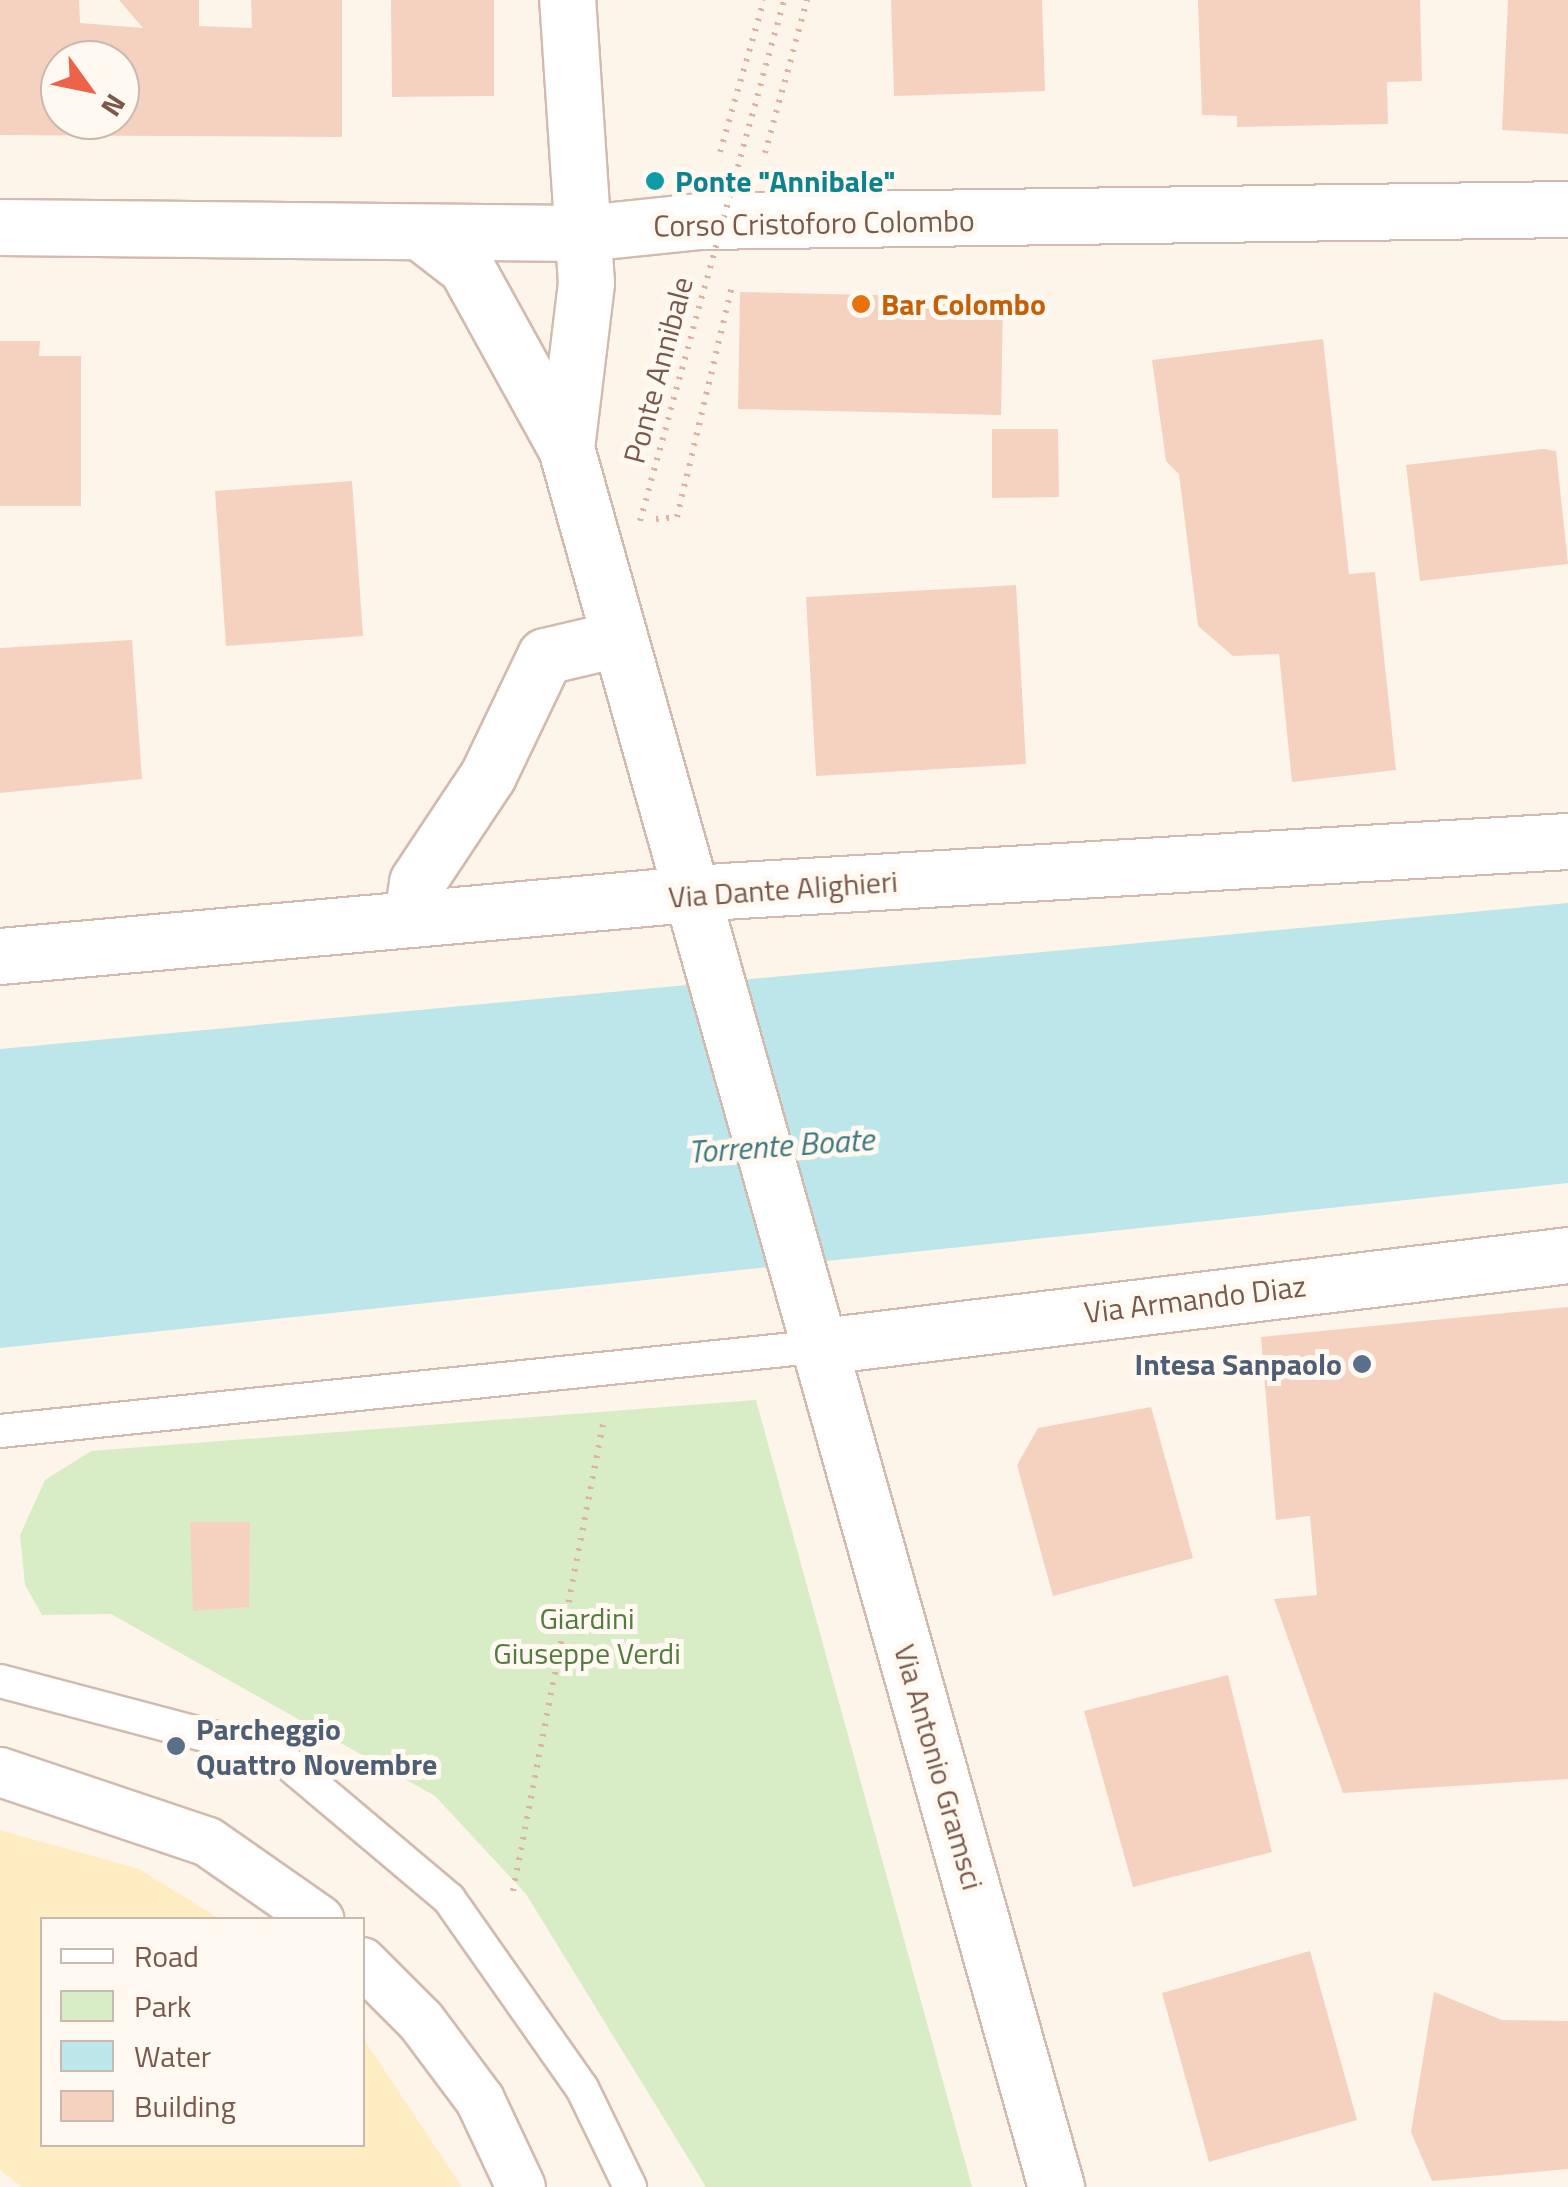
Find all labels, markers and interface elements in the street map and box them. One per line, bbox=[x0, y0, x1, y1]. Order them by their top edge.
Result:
north arrow bbox=[40, 40, 140, 140]
text: N bbox=[91, 86, 137, 125]
place label: Ponte "Annibale" bbox=[675, 163, 896, 199]
marker: Ponte "Annibale" bbox=[644, 170, 666, 192]
street label: Corso Cristoforo Colombo bbox=[653, 202, 975, 244]
street label: Ponte Annibale bbox=[616, 273, 700, 467]
place label: Bar Colombo bbox=[881, 286, 1046, 322]
marker: Bar Colombo bbox=[850, 293, 872, 315]
street label: Via Dante Alighieri bbox=[667, 863, 899, 915]
water label: Torrente Boate bbox=[687, 1119, 875, 1171]
street label: Via Armando Diaz bbox=[1082, 1268, 1308, 1330]
place label: Intesa Sanpaolo bbox=[1135, 1346, 1342, 1382]
marker: Intesa Sanpaolo bbox=[1351, 1353, 1373, 1375]
park label: Giardini Giuseppe Verdi bbox=[493, 1600, 681, 1670]
street label: Via Antonio Gramsci bbox=[887, 1640, 991, 1894]
place label: Parcheggio Quattro Novembre bbox=[196, 1711, 437, 1782]
marker: Parcheggio Quattro Novembre bbox=[165, 1735, 187, 1757]
legend bbox=[40, 1917, 365, 2147]
text: Road bbox=[134, 1933, 199, 1979]
text: Park bbox=[134, 1983, 191, 2029]
text: Water bbox=[134, 2033, 211, 2079]
text: Building bbox=[134, 2083, 236, 2129]

